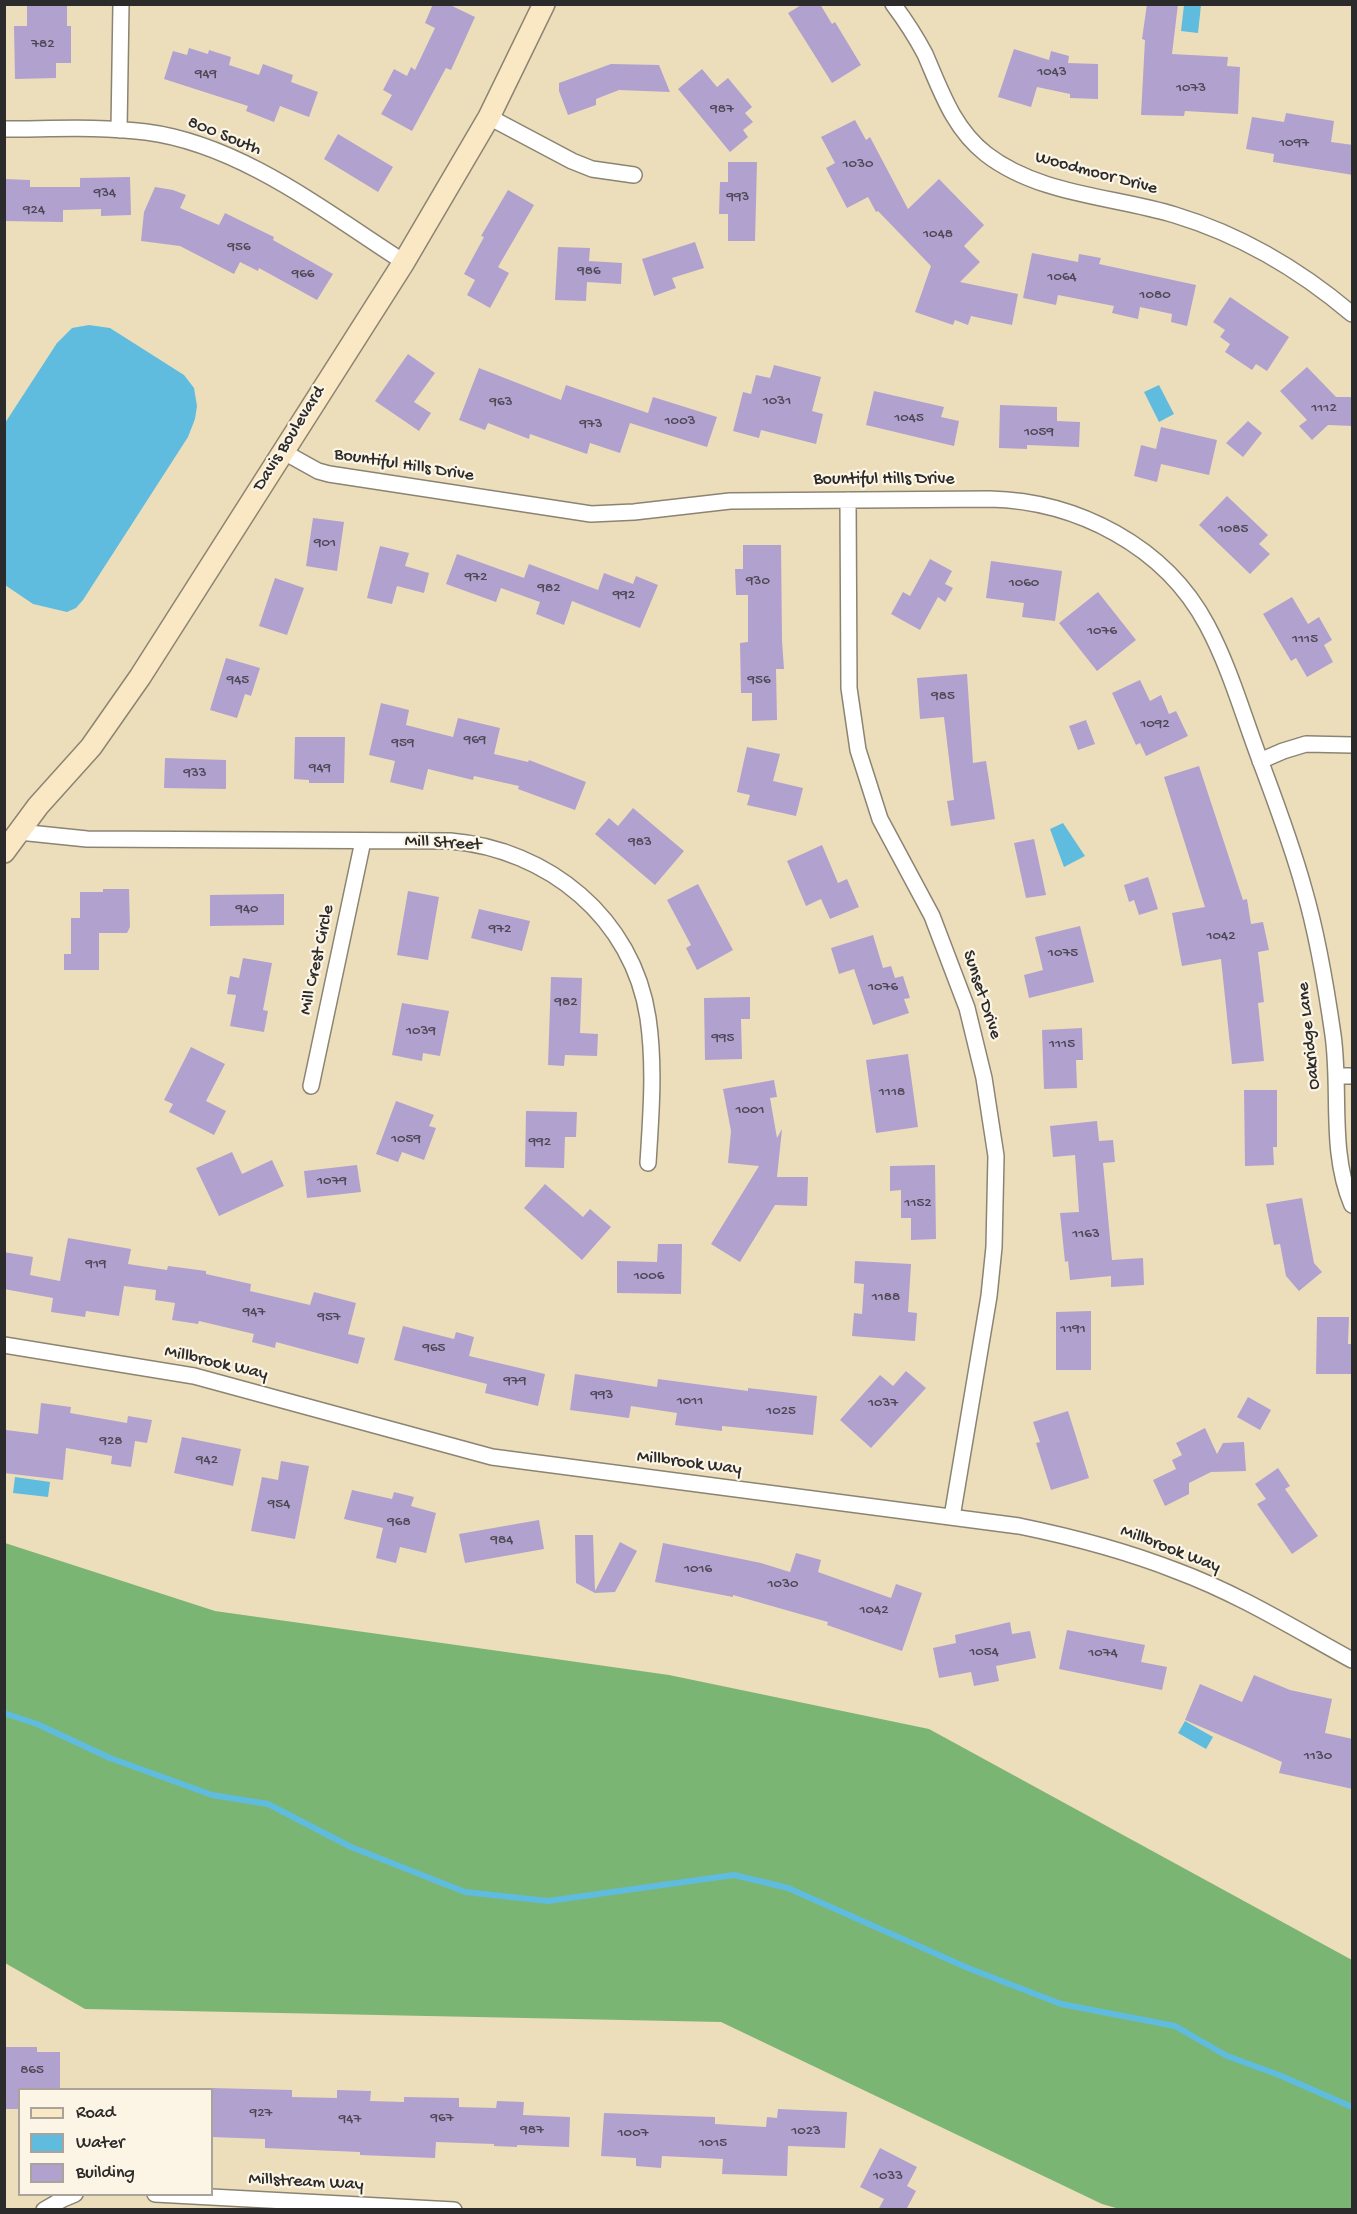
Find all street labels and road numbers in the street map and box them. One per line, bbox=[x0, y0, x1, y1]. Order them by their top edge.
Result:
street label: 800 South bbox=[184, 112, 264, 162]
street label: Woodmoor Drive bbox=[1032, 147, 1160, 201]
street label: Davis Boulevard bbox=[249, 383, 331, 495]
street label: Bountiful Hills Drive bbox=[333, 444, 475, 488]
street label: Bountiful Hills Drive bbox=[813, 469, 955, 491]
street label: Mill Street bbox=[404, 831, 482, 857]
street label: Mill Crest Circle bbox=[296, 903, 340, 1017]
street label: Sunset Drive bbox=[956, 948, 1006, 1042]
street label: Oakridge Lane bbox=[1294, 981, 1326, 1091]
street label: Millbrook Way bbox=[162, 1342, 270, 1386]
street label: Millbrook Way bbox=[635, 1447, 743, 1481]
street label: Millbrook Way bbox=[1117, 1521, 1223, 1579]
street label: Millstream Way bbox=[248, 2169, 364, 2197]

